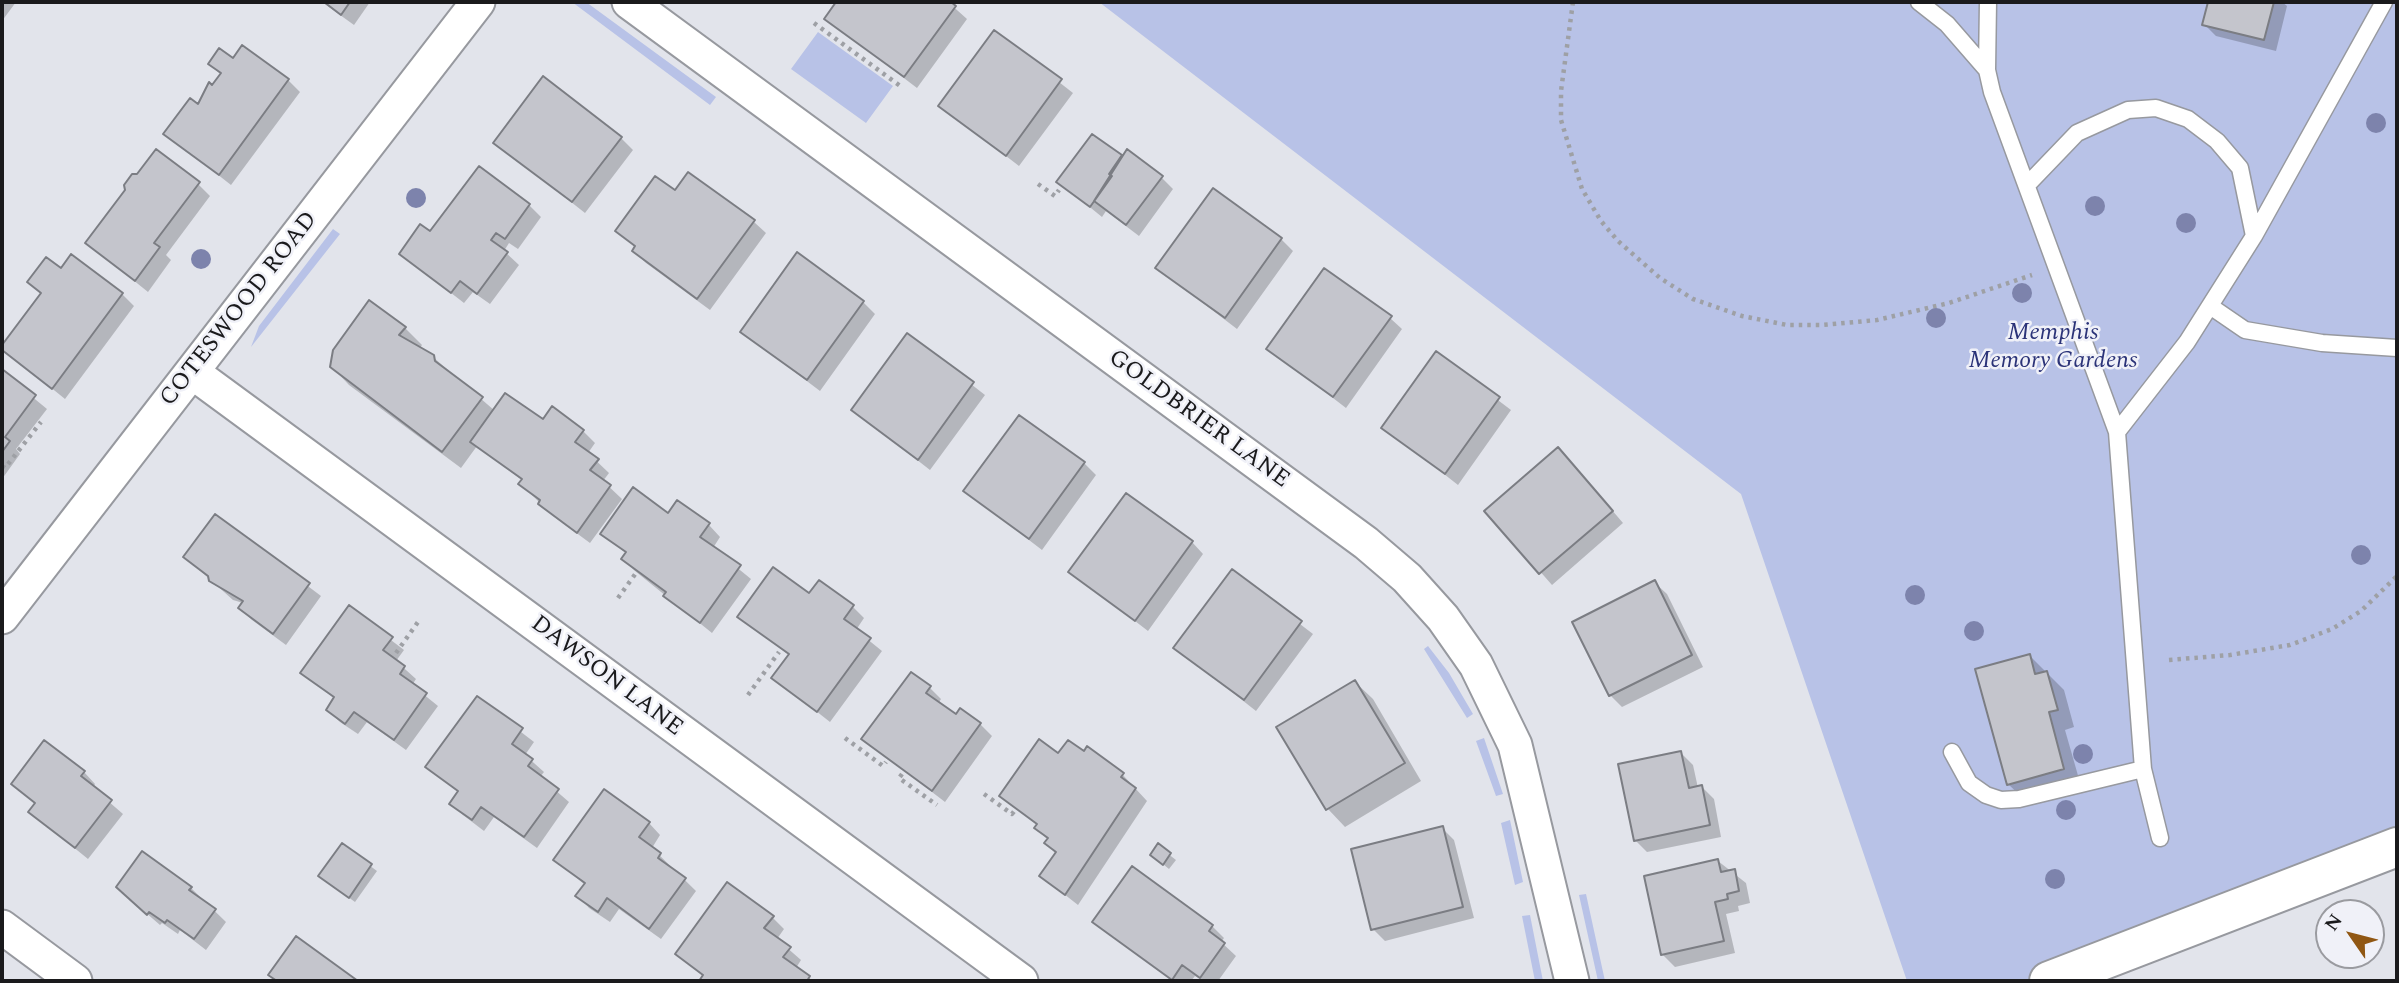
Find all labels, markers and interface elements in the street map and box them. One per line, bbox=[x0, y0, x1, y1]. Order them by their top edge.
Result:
street label: COTESWOOD ROAD bbox=[155, 207, 325, 413]
park label: Memphis Memory Gardens bbox=[1969, 320, 2137, 376]
street label: GOLDBRIER LANE bbox=[1102, 345, 1294, 495]
street label: DAWSON LANE bbox=[524, 610, 688, 744]
north arrow bbox=[2315, 899, 2385, 969]
text: N bbox=[2318, 908, 2350, 937]

